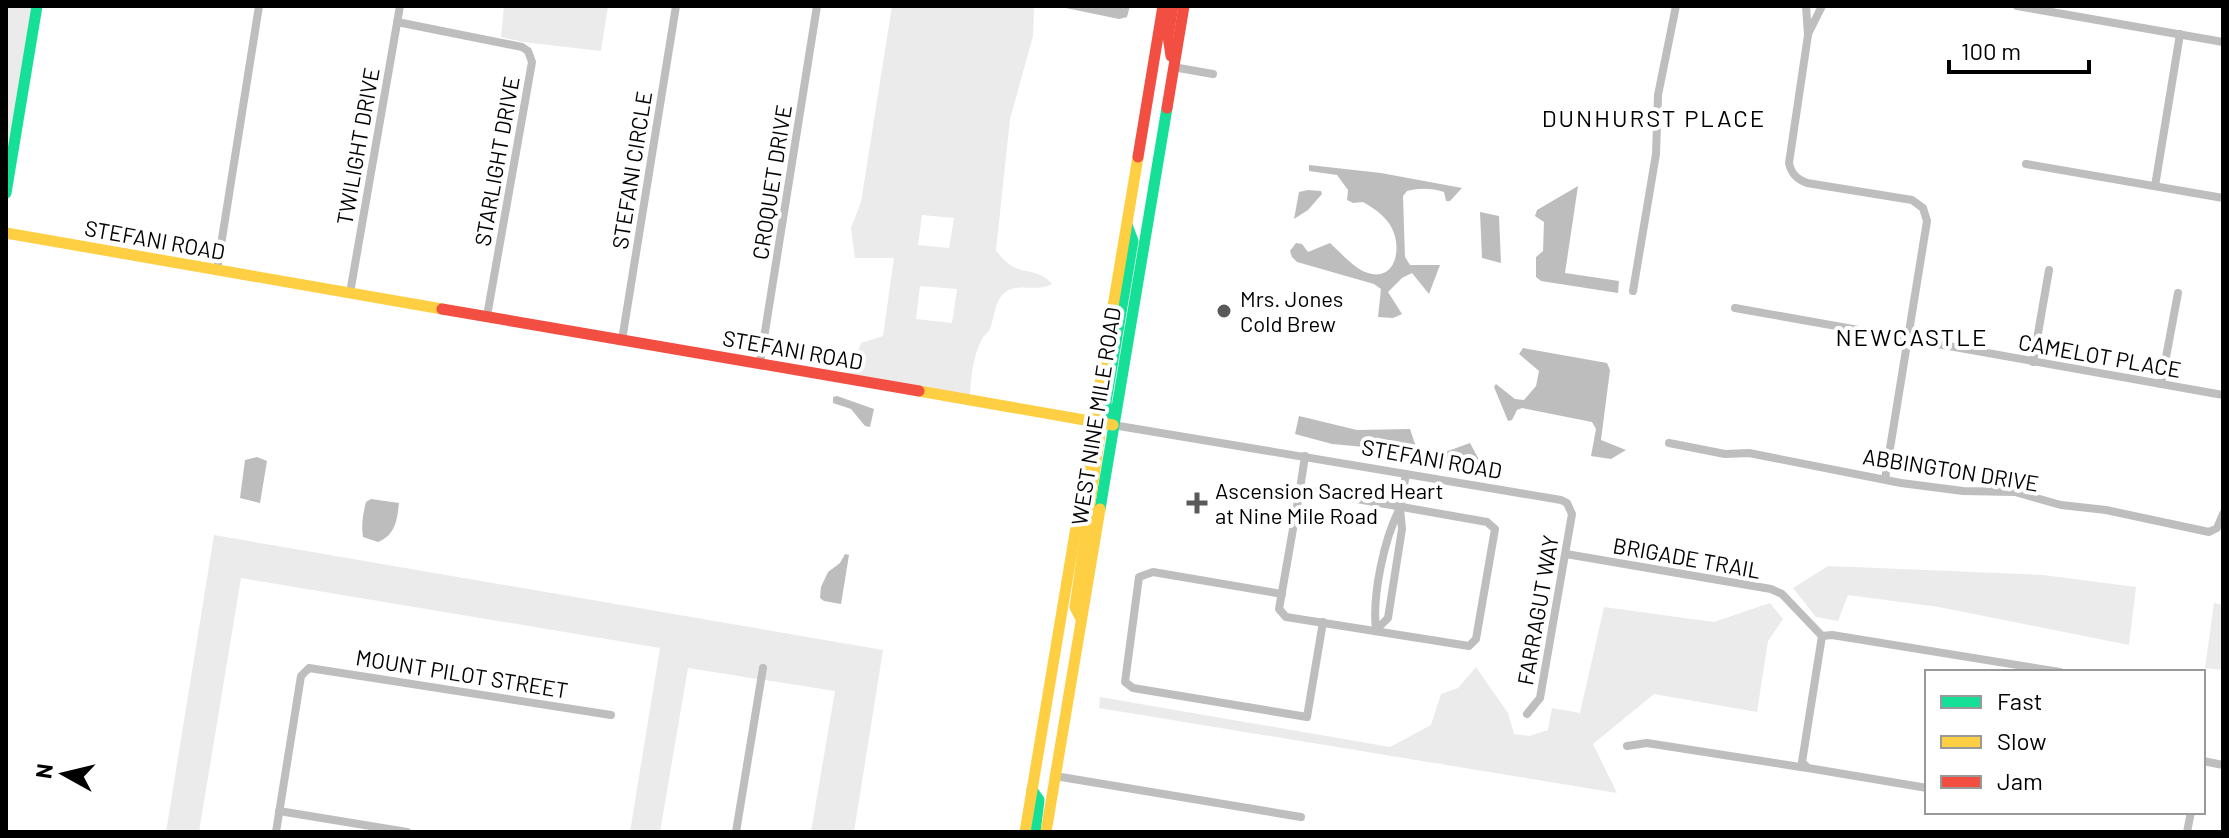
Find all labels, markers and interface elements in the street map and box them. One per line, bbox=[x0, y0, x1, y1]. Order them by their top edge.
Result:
scale bar bbox=[1949, 24, 2089, 74]
text: 100 m bbox=[1961, 36, 2021, 65]
street label: TWILIGHT DRIVE bbox=[330, 65, 384, 227]
street label: STARLIGHT DRIVE bbox=[468, 74, 524, 248]
street label: STEFANI CIRCLE bbox=[606, 89, 656, 251]
street label: CROQUET DRIVE bbox=[746, 103, 796, 261]
district label: DUNHURST PLACE bbox=[1542, 103, 1766, 132]
street label: STEFANI ROAD bbox=[83, 214, 227, 264]
place label: Mrs. Jones Cold Brew bbox=[1240, 285, 1343, 336]
marker: Mrs. Jones Cold Brew bbox=[1215, 302, 1233, 320]
street label: WEST NINE MILE ROAD bbox=[1065, 305, 1125, 527]
district label: NEWCASTLE bbox=[1836, 322, 1988, 351]
street label: STEFANI ROAD bbox=[721, 324, 865, 374]
street label: CAMELOT PLACE bbox=[2017, 328, 2183, 382]
street label: STEFANI ROAD bbox=[1360, 433, 1504, 483]
street label: ABBINGTON DRIVE bbox=[1861, 442, 2041, 496]
place label: Ascension Sacred Heart at Nine Mile Road bbox=[1215, 477, 1443, 528]
marker: Ascension Sacred Heart at Nine Mile Road bbox=[1186, 492, 1208, 514]
street label: BRIGADE TRAIL bbox=[1611, 531, 1763, 583]
street label: FARRAGUT WAY bbox=[1511, 533, 1563, 687]
street label: MOUNT PILOT STREET bbox=[354, 643, 570, 703]
legend bbox=[1925, 670, 2205, 814]
text: Fast bbox=[1997, 686, 2042, 715]
text: Slow bbox=[1997, 726, 2046, 755]
north arrow bbox=[24, 734, 104, 814]
text: N bbox=[29, 762, 57, 780]
text: Jam bbox=[1997, 766, 2043, 795]

